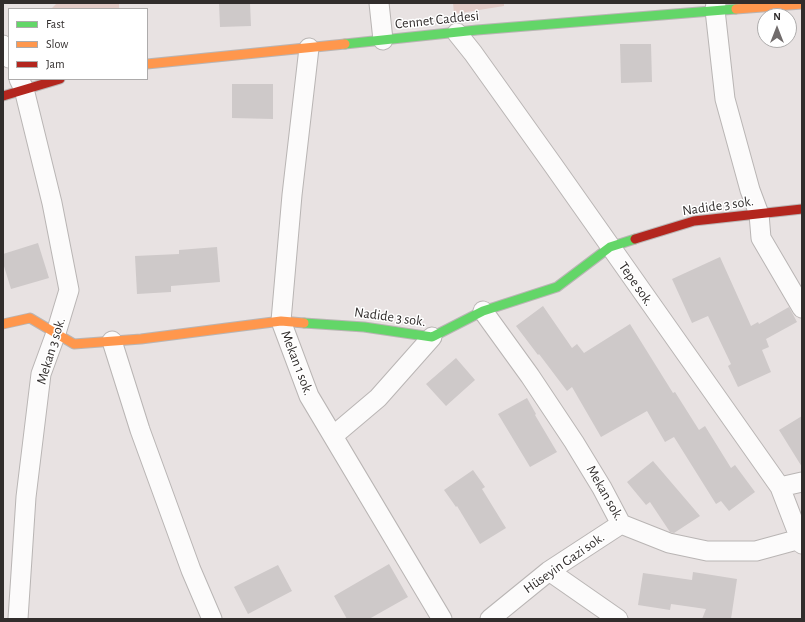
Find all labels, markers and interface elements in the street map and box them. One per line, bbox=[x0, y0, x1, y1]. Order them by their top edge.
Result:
street label: Cennet Caddesi bbox=[394, 7, 480, 33]
legend bbox=[8, 8, 148, 80]
north arrow bbox=[757, 8, 797, 48]
text: N bbox=[773, 11, 781, 22]
text: Fast bbox=[46, 18, 65, 30]
text: Slow bbox=[46, 38, 68, 50]
text: Jam bbox=[46, 58, 65, 70]
street label: Nadide 3 sok. bbox=[681, 193, 755, 219]
street label: Tepe sok. bbox=[615, 259, 657, 309]
street label: Nadide 3 sok. bbox=[353, 304, 427, 330]
street label: Mekan 3 sok. bbox=[33, 316, 69, 386]
street label: Mekan 1 sok. bbox=[277, 328, 317, 398]
street label: Mekan sok. bbox=[583, 462, 627, 524]
street label: Hüseyin Gazi sok. bbox=[520, 529, 608, 597]

